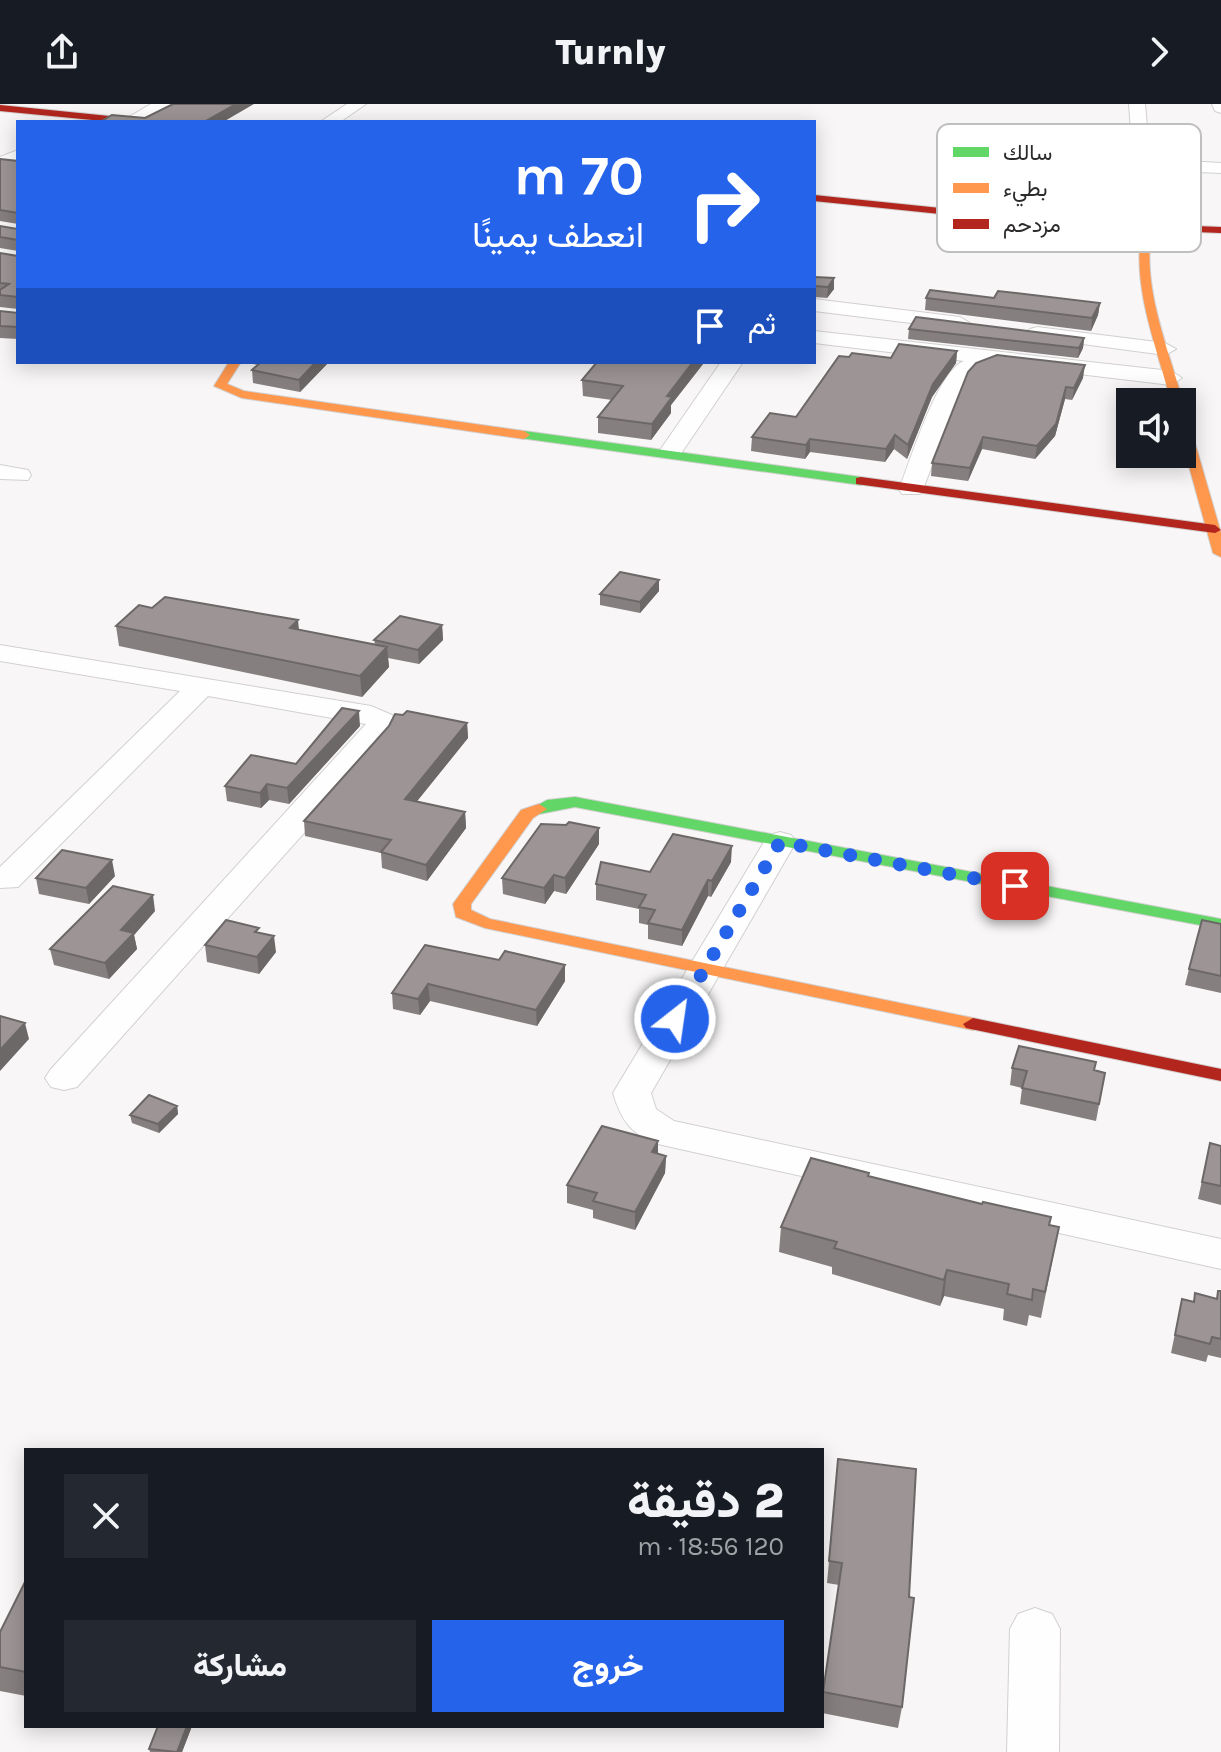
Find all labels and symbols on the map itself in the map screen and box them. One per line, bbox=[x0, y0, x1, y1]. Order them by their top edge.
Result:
legend bbox=[937, 124, 1201, 252]
text: سالك bbox=[1003, 140, 1052, 166]
text: بطيء bbox=[1003, 176, 1048, 207]
text: مزدحم bbox=[1003, 212, 1061, 239]
pin bbox=[981, 852, 1049, 920]
position arrow bbox=[633, 977, 717, 1061]

